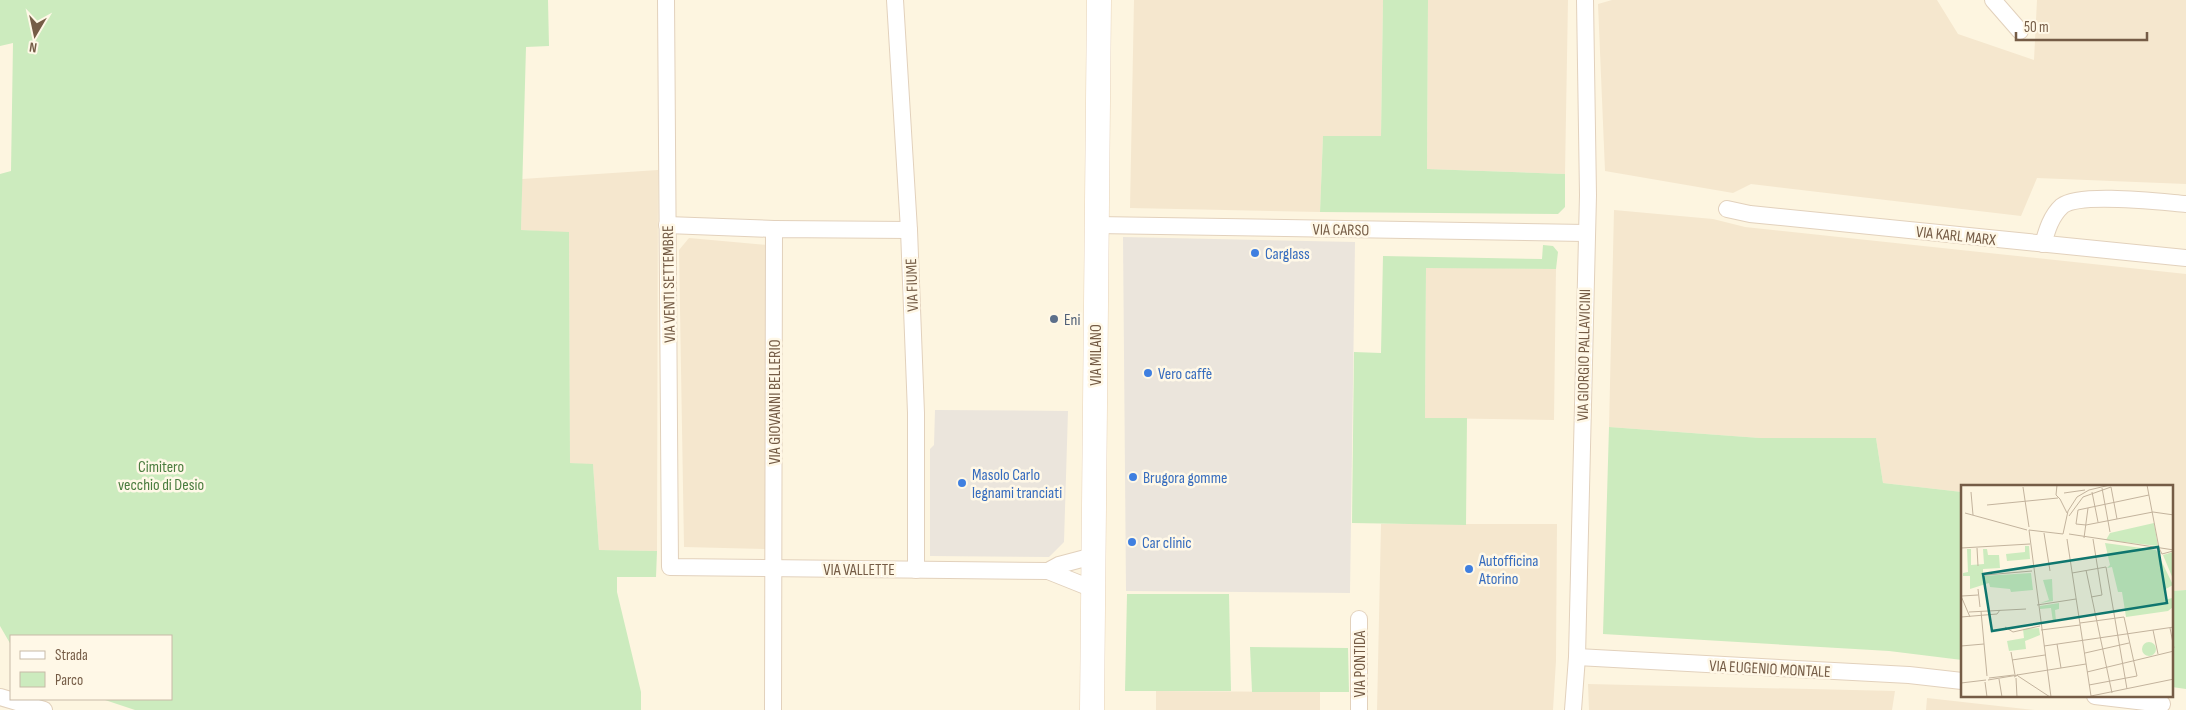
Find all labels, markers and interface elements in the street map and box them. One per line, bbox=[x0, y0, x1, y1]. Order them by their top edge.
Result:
north arrow bbox=[10, 10, 60, 60]
scale bar bbox=[2016, 10, 2147, 42]
text: 50 m bbox=[2024, 18, 2049, 37]
text: N bbox=[28, 38, 38, 56]
street label: VIA CARSO bbox=[1313, 221, 1370, 240]
street label: VIA KARL MARX bbox=[1915, 223, 1997, 250]
street label: VIA VENTI SETTEMBRE bbox=[659, 225, 680, 343]
place label: Carglass bbox=[1265, 245, 1310, 264]
marker: Carglass bbox=[1249, 247, 1261, 259]
street label: VIA FIUME bbox=[902, 258, 923, 312]
street label: VIA GIORGIO PALLAVICINI bbox=[1574, 289, 1595, 421]
place label: Eni bbox=[1064, 311, 1080, 330]
marker: Eni bbox=[1048, 313, 1060, 325]
street label: VIA MILANO bbox=[1087, 324, 1106, 386]
street label: VIA GIOVANNI BELLERIO bbox=[766, 339, 785, 465]
place label: Vero caffè bbox=[1158, 365, 1212, 384]
marker: Vero caffè bbox=[1142, 367, 1154, 379]
park label: Cimitero vecchio di Desio bbox=[118, 458, 204, 495]
place label: Masolo Carlo legnami tranciati bbox=[972, 466, 1062, 503]
place label: Brugora gomme bbox=[1143, 469, 1227, 488]
marker: Brugora gomme bbox=[1127, 471, 1139, 483]
marker: Masolo Carlo legnami tranciati bbox=[956, 477, 968, 489]
inset map bbox=[1961, 485, 2174, 698]
place label: Car clinic bbox=[1142, 534, 1192, 553]
marker: Car clinic bbox=[1126, 536, 1138, 548]
place label: Autofficina Atorino bbox=[1478, 552, 1538, 589]
street label: VIA VALLETTE bbox=[823, 561, 895, 580]
marker: Autofficina Atorino bbox=[1463, 563, 1475, 575]
street label: VIA PONTIDA bbox=[1351, 630, 1370, 697]
legend bbox=[10, 635, 172, 700]
text: Strada bbox=[55, 646, 88, 665]
street label: VIA EUGENIO MONTALE bbox=[1709, 657, 1831, 682]
text: Parco bbox=[55, 671, 83, 690]

